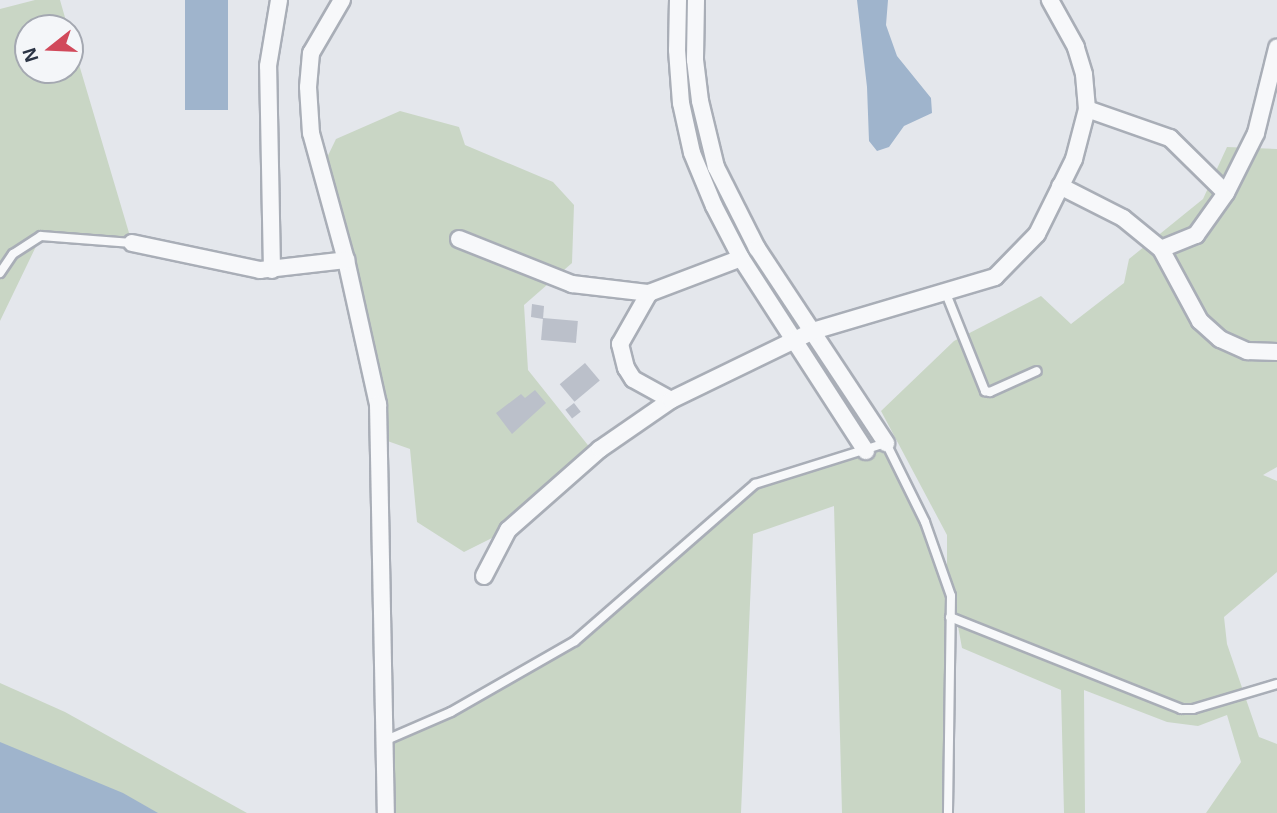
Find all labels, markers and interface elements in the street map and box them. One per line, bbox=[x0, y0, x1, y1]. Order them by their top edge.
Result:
north arrow bbox=[14, 14, 84, 84]
text: N bbox=[18, 45, 43, 65]

